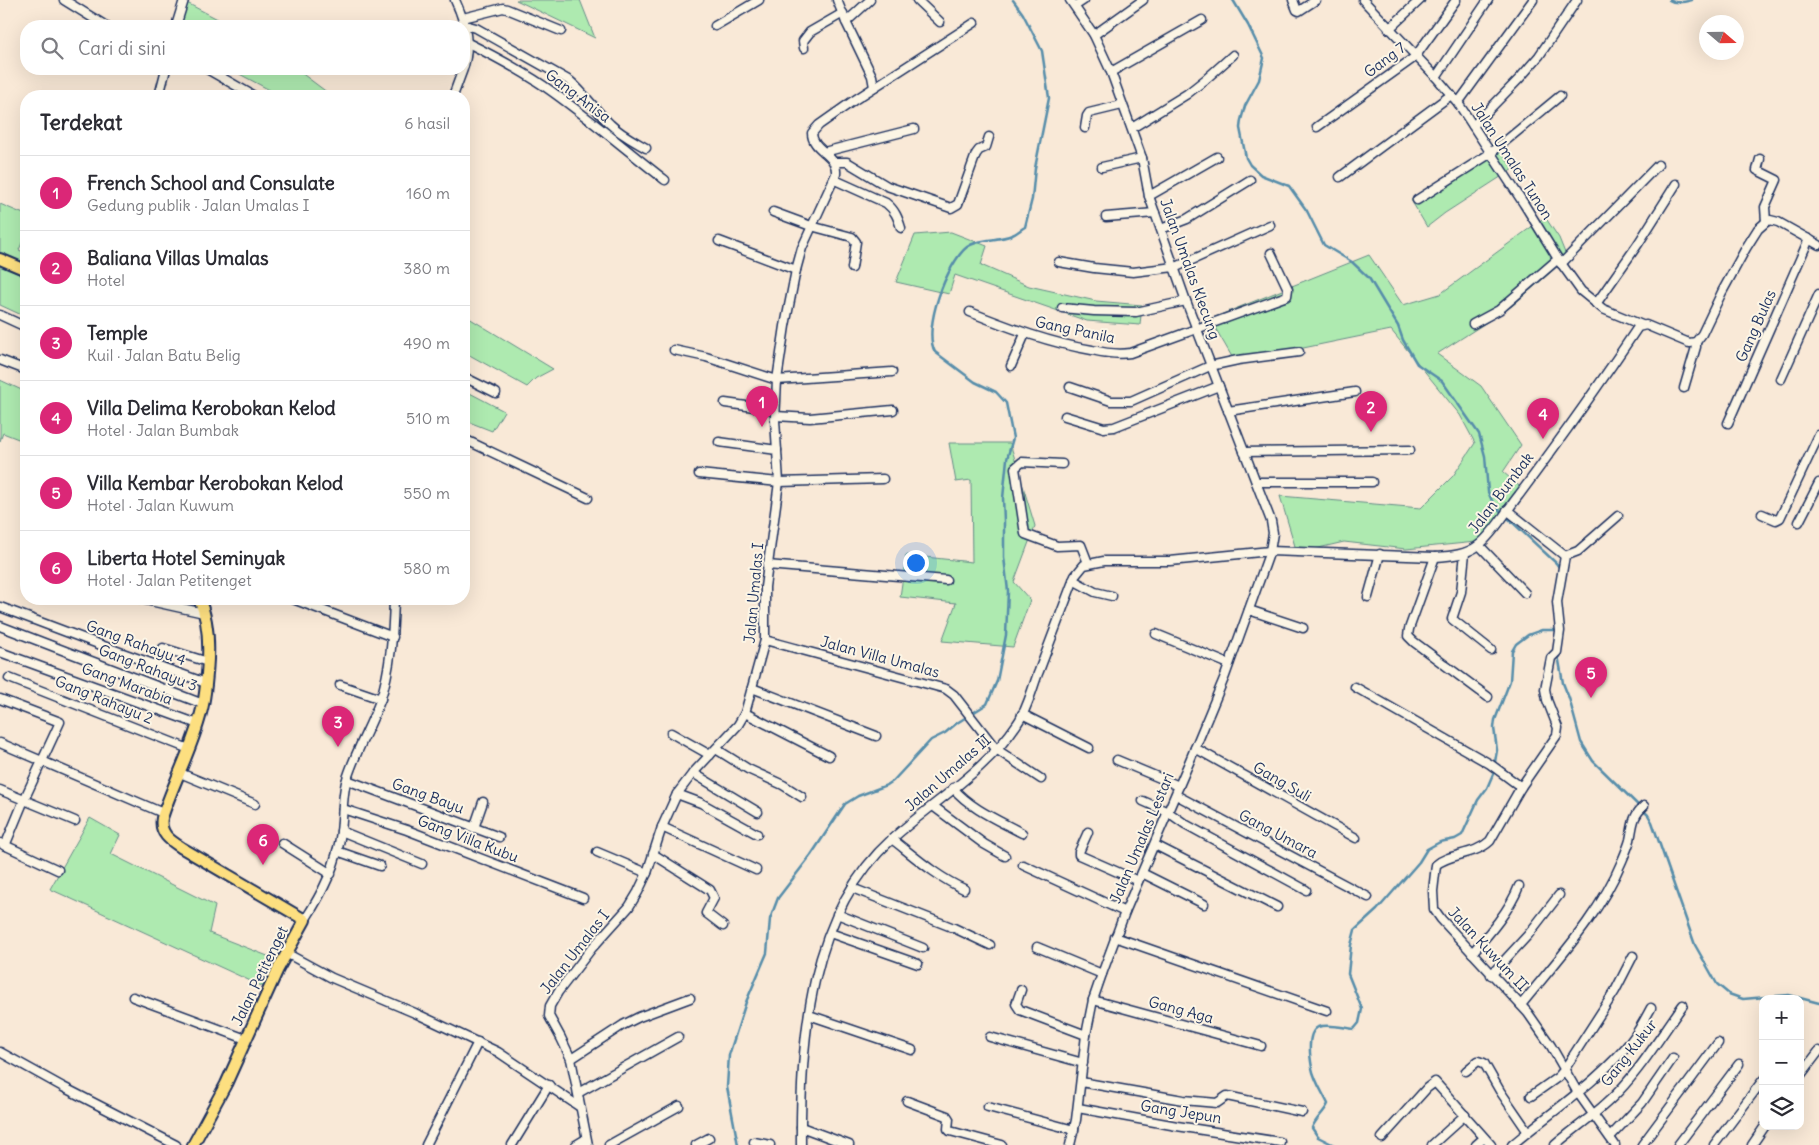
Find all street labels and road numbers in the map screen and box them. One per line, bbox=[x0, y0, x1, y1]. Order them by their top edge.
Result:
street label: Gang 7 bbox=[1360, 38, 1409, 81]
street label: Gang Anisa bbox=[542, 65, 615, 127]
street label: Jalan Umalas Tunon bbox=[1467, 99, 1558, 223]
street label: Jalan Umalas Klecung bbox=[1156, 196, 1225, 342]
street label: Gang Bulas bbox=[1731, 286, 1780, 365]
street label: Gang Panila bbox=[1033, 312, 1117, 347]
street label: Jalan Bumbak bbox=[1464, 448, 1537, 537]
street label: Jalan Umalas I bbox=[740, 542, 767, 644]
street label: Gang Rahayu 4 bbox=[84, 616, 189, 669]
street label: Jalan Villa Umalas bbox=[819, 631, 942, 682]
street label: Gang Rahayu 3 bbox=[96, 640, 200, 695]
street label: Gang Marabia bbox=[79, 658, 176, 709]
street label: Gang Rahayu 2 bbox=[52, 671, 156, 728]
street label: Jalan Umalas II bbox=[901, 730, 994, 815]
street label: Gang Suli bbox=[1250, 757, 1315, 806]
street label: Jalan Umalas Lestari bbox=[1105, 770, 1178, 906]
street label: Gang Bayu bbox=[389, 774, 467, 817]
street label: Gang Umara bbox=[1236, 805, 1321, 862]
street label: Gang Villa Kubu bbox=[415, 811, 522, 867]
street label: Jalan Kuwum II bbox=[1444, 902, 1532, 995]
street label: Jalan Umalas I bbox=[536, 906, 613, 997]
street label: Jalan Petitenget bbox=[227, 923, 292, 1029]
street label: Gang Aga bbox=[1147, 992, 1216, 1027]
street label: Gang Kukur bbox=[1596, 1015, 1661, 1090]
street label: Gang Jepun bbox=[1139, 1096, 1223, 1127]

